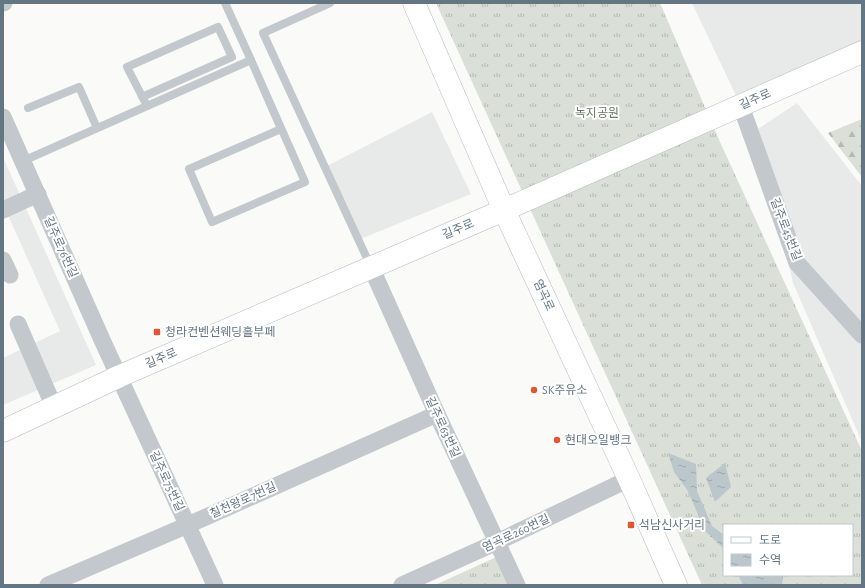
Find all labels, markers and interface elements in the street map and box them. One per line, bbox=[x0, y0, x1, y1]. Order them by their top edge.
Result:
street label: 길주로 bbox=[737, 87, 773, 111]
park label: 녹지공원 bbox=[575, 107, 619, 119]
street label: 길주로45번길 bbox=[769, 196, 803, 262]
street label: 길주로76번길 bbox=[42, 214, 80, 280]
street label: 길주로 bbox=[440, 217, 476, 241]
street label: 염곡로 bbox=[532, 277, 556, 313]
place label: 청라컨벤션웨딩홀부페 bbox=[165, 326, 275, 338]
marker: 청라컨벤션웨딩홀부페 bbox=[152, 327, 162, 337]
street label: 길주로 bbox=[143, 346, 179, 370]
place label: SK주유소 bbox=[542, 384, 587, 396]
marker: SK주유소 bbox=[529, 385, 539, 395]
street label: 길주로63번길 bbox=[424, 395, 462, 459]
place label: 현대오일뱅크 bbox=[565, 433, 631, 446]
marker: 현대오일뱅크 bbox=[552, 435, 562, 445]
street label: 길주로75번길 bbox=[148, 449, 186, 513]
street label: 칠천왕로7번길 bbox=[208, 479, 278, 520]
street label: 염곡로260번길 bbox=[481, 512, 551, 554]
place label: 석남신사거리 bbox=[639, 519, 705, 531]
marker: 석남신사거리 bbox=[626, 520, 636, 530]
legend bbox=[723, 524, 853, 576]
text: 도로 bbox=[759, 534, 781, 546]
text: 수역 bbox=[759, 554, 781, 566]

